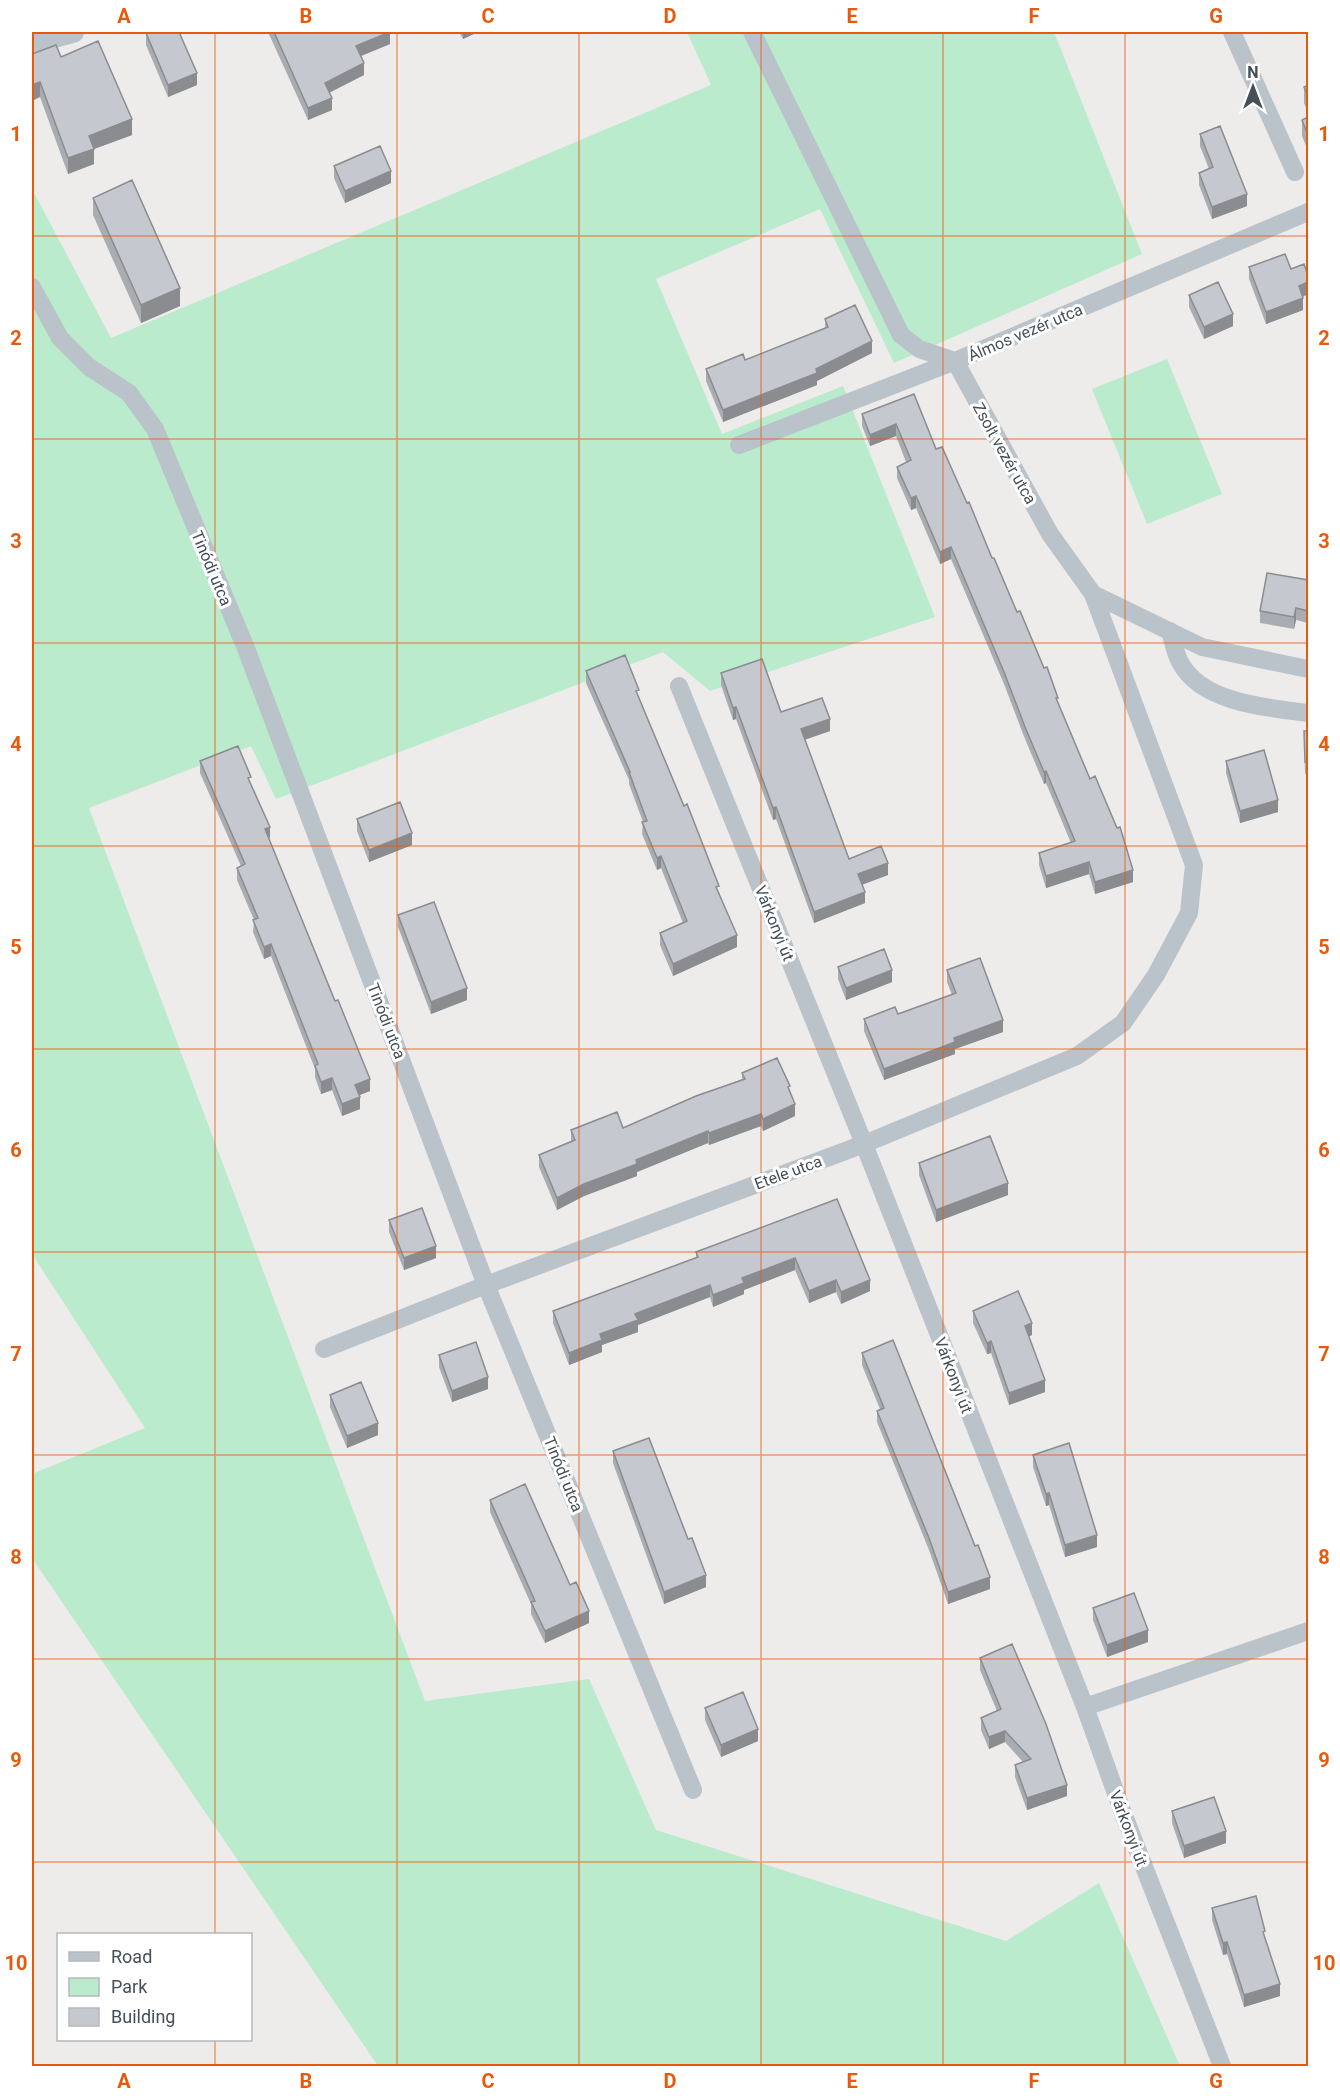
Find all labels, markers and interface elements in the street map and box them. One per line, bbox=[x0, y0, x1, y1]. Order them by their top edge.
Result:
text: A bbox=[117, 4, 131, 28]
text: B bbox=[300, 4, 312, 28]
text: C bbox=[481, 4, 495, 28]
text: D bbox=[664, 4, 677, 28]
text: E bbox=[846, 4, 858, 28]
text: F bbox=[1029, 4, 1040, 28]
text: G bbox=[1209, 4, 1223, 28]
north arrow bbox=[1223, 57, 1283, 117]
text: N bbox=[1247, 63, 1259, 82]
text: 1 bbox=[10, 122, 22, 146]
text: 1 bbox=[1318, 122, 1330, 146]
street label: Álmos vezér utca bbox=[965, 300, 1085, 365]
text: 2 bbox=[10, 326, 22, 350]
text: 2 bbox=[1318, 326, 1330, 350]
street label: Zsolt vezér utca bbox=[969, 399, 1040, 507]
street label: Tinódi utca bbox=[187, 528, 236, 608]
text: 3 bbox=[10, 529, 22, 553]
text: 3 bbox=[1318, 529, 1330, 553]
text: 4 bbox=[10, 732, 22, 756]
text: 4 bbox=[1318, 732, 1330, 756]
street label: Várkonyi út bbox=[751, 883, 798, 964]
text: 5 bbox=[10, 935, 22, 959]
text: 5 bbox=[1318, 935, 1330, 959]
street label: Tinódi utca bbox=[363, 981, 410, 1062]
text: 6 bbox=[10, 1138, 22, 1162]
text: 6 bbox=[1318, 1138, 1330, 1162]
street label: Etele utca bbox=[752, 1152, 824, 1193]
street label: Várkonyi út bbox=[930, 1335, 977, 1416]
text: 7 bbox=[10, 1342, 22, 1366]
text: 7 bbox=[1318, 1342, 1330, 1366]
street label: Tinódi utca bbox=[540, 1434, 587, 1515]
text: 8 bbox=[10, 1545, 22, 1569]
text: 8 bbox=[1318, 1545, 1330, 1569]
text: 9 bbox=[10, 1748, 22, 1772]
text: 9 bbox=[1318, 1748, 1330, 1772]
street label: Várkonyi út bbox=[1105, 1788, 1152, 1869]
legend bbox=[57, 1933, 252, 2041]
text: Road bbox=[111, 1946, 152, 1967]
text: 10 bbox=[5, 1951, 27, 1975]
text: 10 bbox=[1313, 1951, 1335, 1975]
text: Park bbox=[111, 1976, 148, 1997]
text: Building bbox=[111, 2006, 175, 2027]
text: A bbox=[117, 2069, 131, 2093]
text: B bbox=[300, 2069, 312, 2093]
text: C bbox=[481, 2069, 495, 2093]
text: D bbox=[664, 2069, 677, 2093]
text: E bbox=[846, 2069, 858, 2093]
text: F bbox=[1029, 2069, 1040, 2093]
text: G bbox=[1209, 2069, 1223, 2093]

